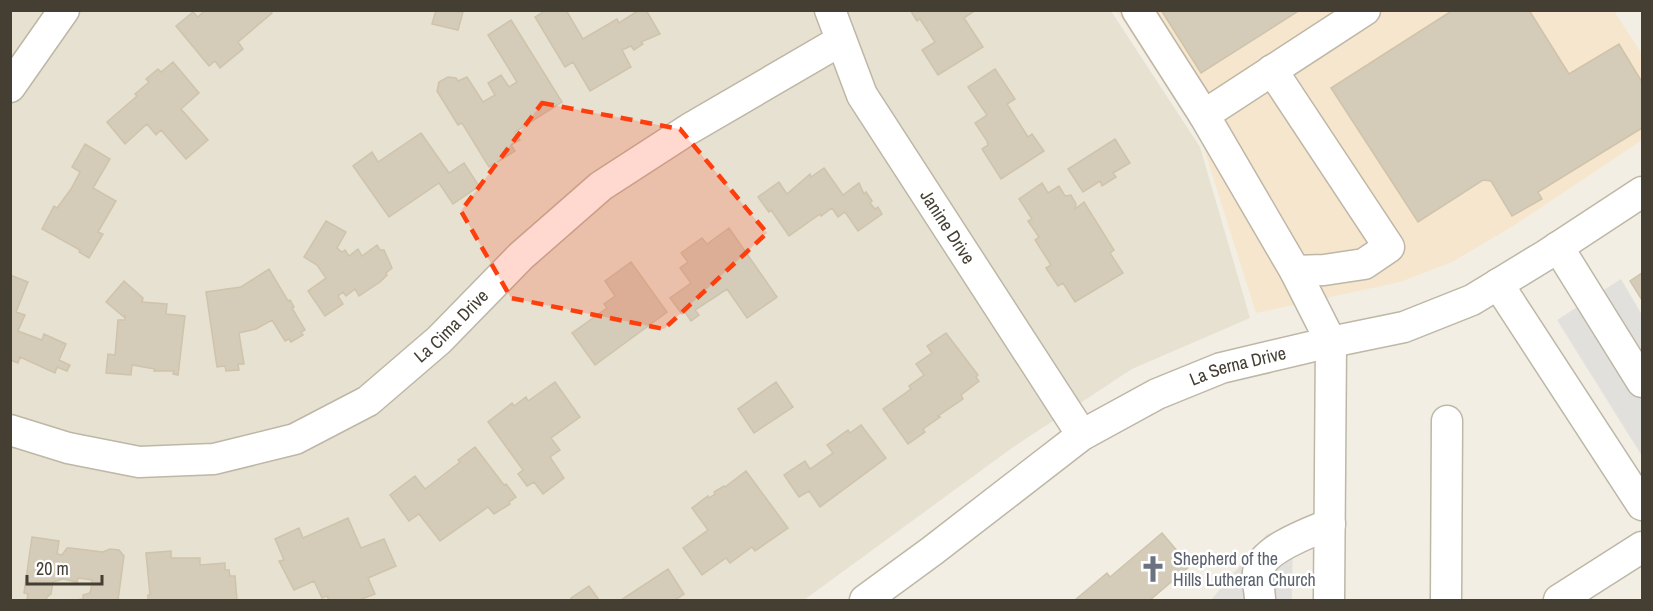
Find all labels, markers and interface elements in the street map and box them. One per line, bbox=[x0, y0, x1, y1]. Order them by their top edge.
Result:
street label: Janine Drive bbox=[915, 185, 981, 269]
street label: La Cima Drive bbox=[408, 284, 494, 368]
street label: La Serna Drive bbox=[1186, 340, 1288, 391]
place label: Shepherd of the Hills Lutheran Church bbox=[1173, 546, 1316, 592]
scale bar bbox=[27, 548, 102, 586]
church icon: Shepherd of the Hills Lutheran Church bbox=[1138, 554, 1168, 584]
text: 20 m bbox=[36, 556, 69, 581]

